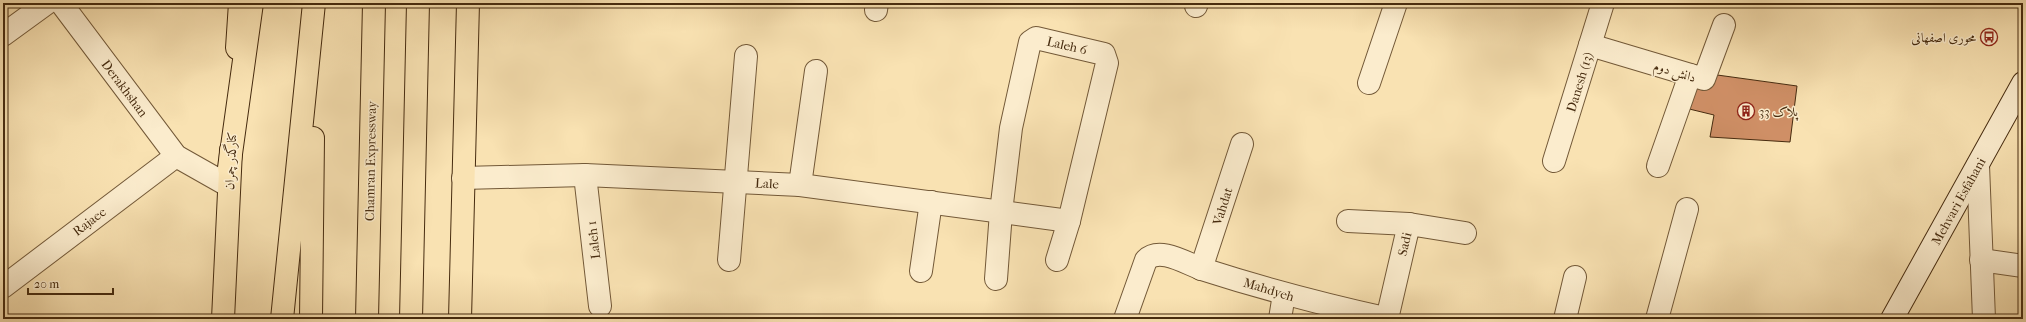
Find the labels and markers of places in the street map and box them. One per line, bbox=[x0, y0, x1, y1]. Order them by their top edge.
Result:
bus stop icon: محوری اصفهانی bbox=[1979, 27, 1999, 47]
place label: محوری اصفهانی bbox=[1911, 30, 1976, 46]
building icon: پلاک 33 bbox=[1736, 101, 1756, 121]
place label: پلاک 33 bbox=[1759, 104, 1798, 121]

